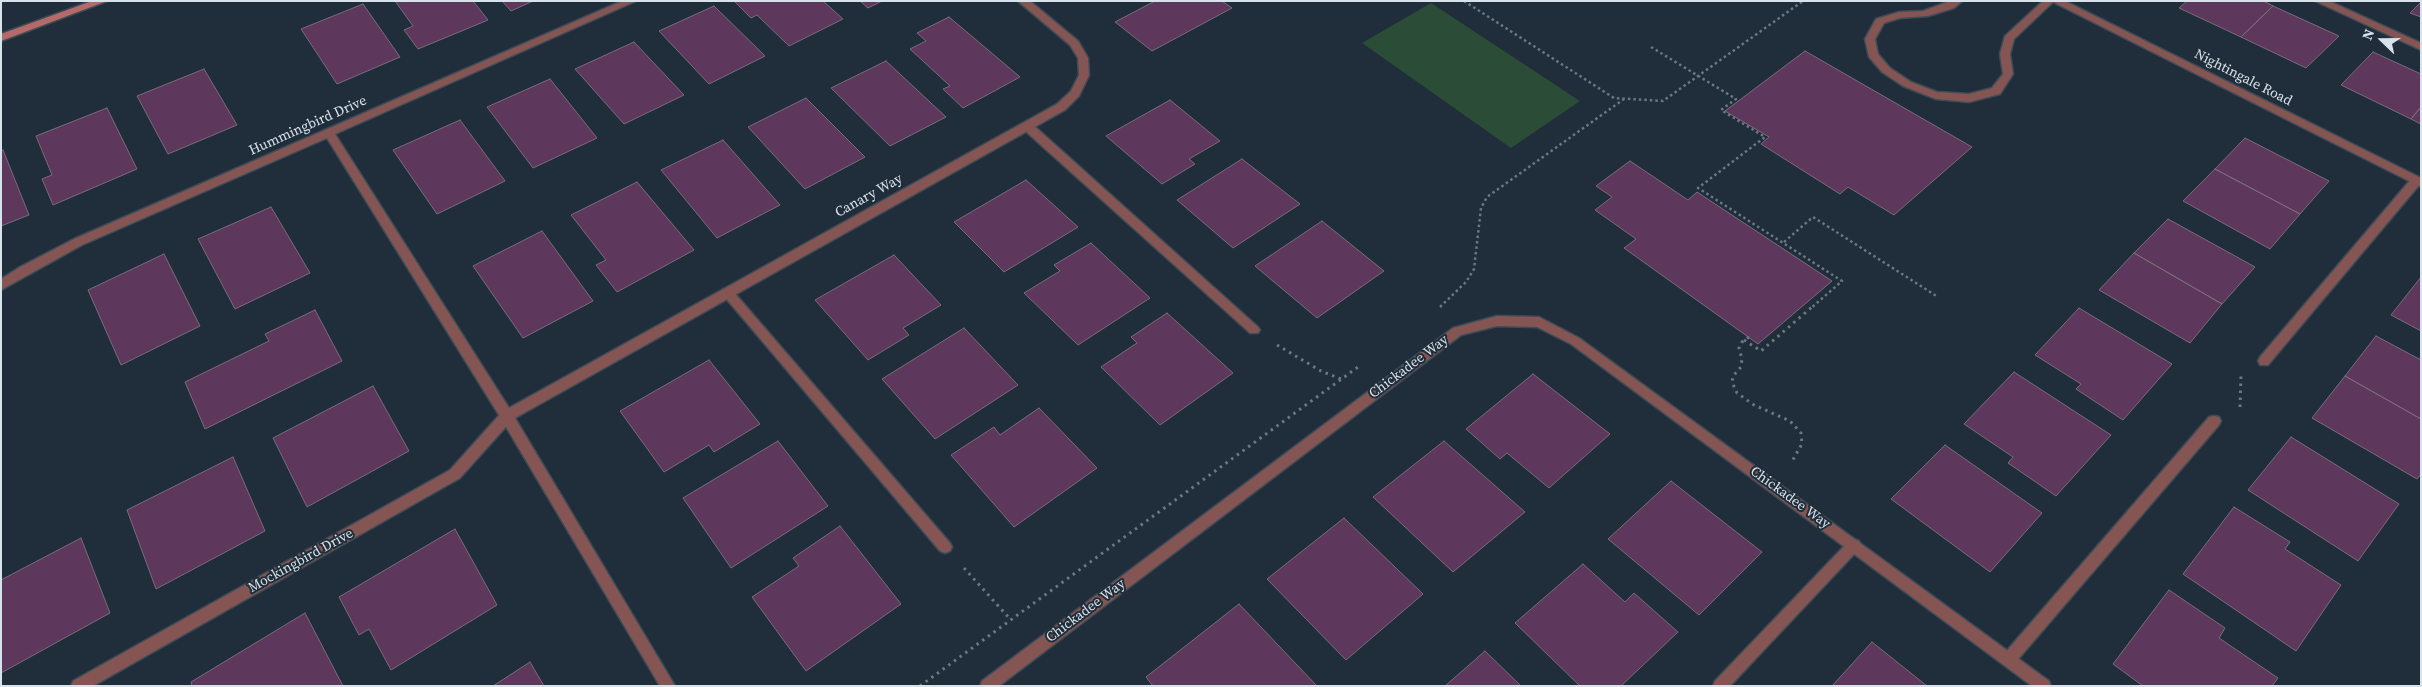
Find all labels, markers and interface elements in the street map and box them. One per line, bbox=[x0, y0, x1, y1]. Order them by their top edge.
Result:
north arrow bbox=[2357, 15, 2407, 65]
text: N bbox=[2357, 26, 2379, 43]
street label: Nightingale Road bbox=[2191, 46, 2295, 110]
street label: Hummingbird Drive bbox=[247, 93, 369, 159]
street label: Canary Way bbox=[832, 171, 906, 221]
street label: Chickadee Way bbox=[1366, 332, 1452, 402]
street label: Chickadee Way bbox=[1747, 463, 1833, 533]
street label: Mockingbird Drive bbox=[246, 525, 356, 597]
street label: Chickadee Way bbox=[1043, 576, 1129, 646]

